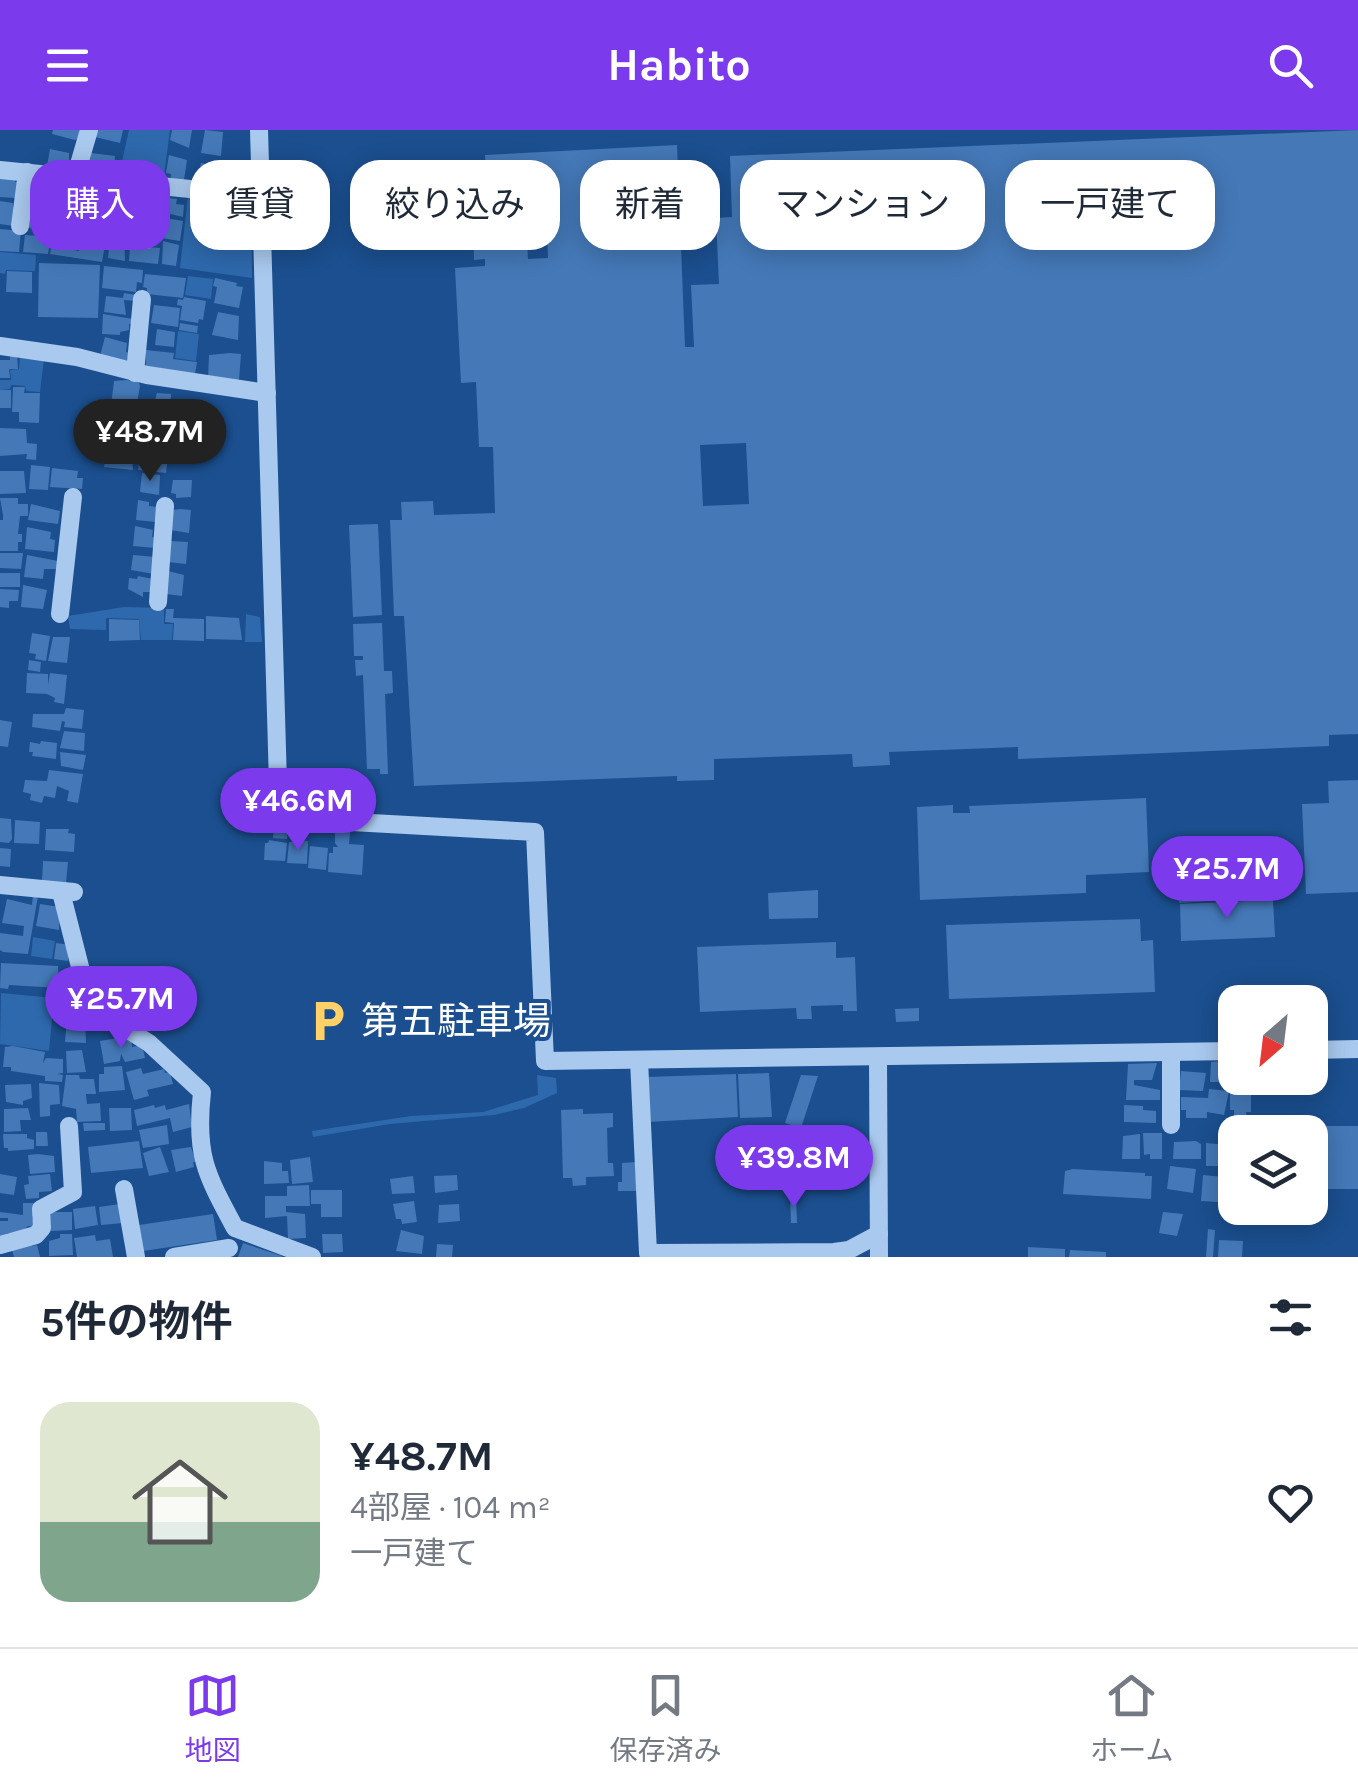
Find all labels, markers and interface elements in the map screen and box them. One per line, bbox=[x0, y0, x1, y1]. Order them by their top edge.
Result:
icon: menu bbox=[40, 38, 95, 93]
icon: search bbox=[1263, 38, 1318, 93]
text: Habito bbox=[607, 39, 751, 91]
chip: 購入 bbox=[30, 160, 170, 250]
chip: 賃貸 bbox=[190, 160, 330, 250]
chip: 絞り込み bbox=[350, 160, 560, 250]
chip: 新着 bbox=[580, 160, 720, 250]
chip: マンション bbox=[740, 160, 985, 250]
chip: 一戸建て bbox=[1005, 160, 1215, 250]
pin: ¥48.7M bbox=[69, 399, 231, 484]
text: ¥48.7M bbox=[95, 413, 205, 450]
pin: ¥46.6M bbox=[217, 768, 379, 853]
text: ¥46.6M bbox=[242, 782, 354, 819]
pin: ¥25.7M bbox=[1146, 836, 1308, 921]
text: ¥25.7M bbox=[1173, 850, 1281, 887]
pin: ¥25.7M bbox=[40, 966, 202, 1051]
text: ¥25.7M bbox=[67, 980, 175, 1017]
north arrow bbox=[1218, 985, 1328, 1095]
map controls bbox=[1218, 985, 1328, 1225]
parking icon: 第五駐車場 bbox=[304, 997, 352, 1045]
place label: 第五駐車場 bbox=[361, 999, 551, 1044]
button: layers bbox=[1218, 1115, 1328, 1225]
pin: ¥39.8M bbox=[713, 1125, 875, 1210]
text: ¥39.8M bbox=[737, 1139, 851, 1176]
icon: filters bbox=[1263, 1290, 1318, 1345]
text: 5件の物件 bbox=[40, 1297, 232, 1347]
text: ¥48.7M bbox=[350, 1431, 493, 1481]
icon: home bbox=[120, 1442, 240, 1562]
icon: heart bbox=[1263, 1475, 1318, 1530]
text: 4部屋 · 104 m² bbox=[350, 1489, 551, 1526]
text: 一戸建て bbox=[350, 1535, 478, 1572]
tab: 地図 bbox=[184, 1668, 240, 1768]
tab: 保存済み bbox=[609, 1668, 721, 1768]
tab: ホーム bbox=[1090, 1668, 1174, 1768]

